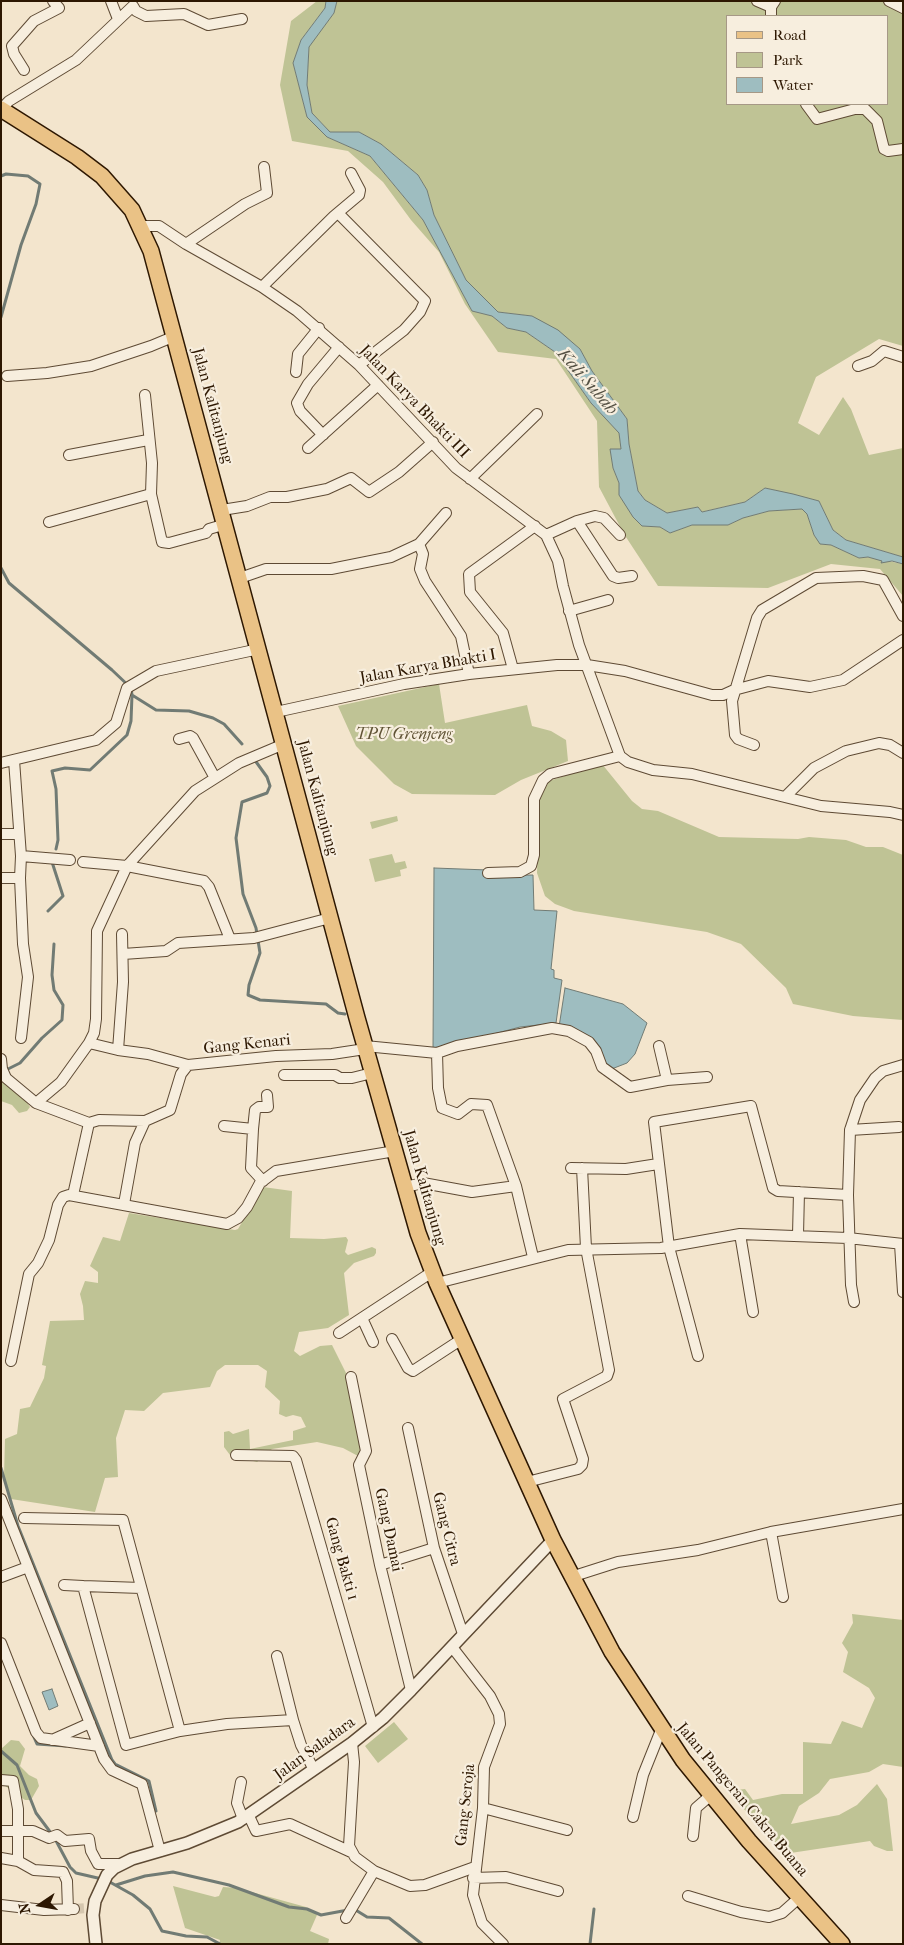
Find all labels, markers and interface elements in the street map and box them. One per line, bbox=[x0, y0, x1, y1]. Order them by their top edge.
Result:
legend bbox=[726, 15, 889, 105]
text: Road bbox=[773, 26, 806, 44]
text: Park bbox=[773, 51, 803, 69]
text: Water bbox=[773, 76, 813, 94]
street label: Jalan Karya Bhakti III bbox=[355, 341, 473, 463]
water label: Kali Subah bbox=[552, 344, 622, 420]
street label: Jalan Kalitanjung bbox=[187, 346, 237, 466]
street label: Jalan Karya Bhakti I bbox=[358, 646, 498, 688]
park label: TPU Grenjeng bbox=[355, 725, 453, 745]
street label: Jalan Kalitanjung bbox=[292, 738, 342, 858]
street label: Gang Kenari bbox=[202, 1031, 292, 1059]
street label: Jalan Kalitanjung bbox=[398, 1128, 450, 1248]
street label: Gang Damai bbox=[370, 1486, 406, 1574]
street label: Gang Citra bbox=[428, 1490, 464, 1568]
street label: Gang Bakti 1 bbox=[320, 1515, 362, 1603]
street label: Jalan Saladara bbox=[271, 1713, 359, 1785]
street label: Jalan Pangeran Cakra Buana bbox=[672, 1719, 812, 1881]
street label: Gang Seroja bbox=[452, 1763, 480, 1847]
north arrow bbox=[15, 1880, 65, 1930]
text: N bbox=[15, 1901, 34, 1915]

